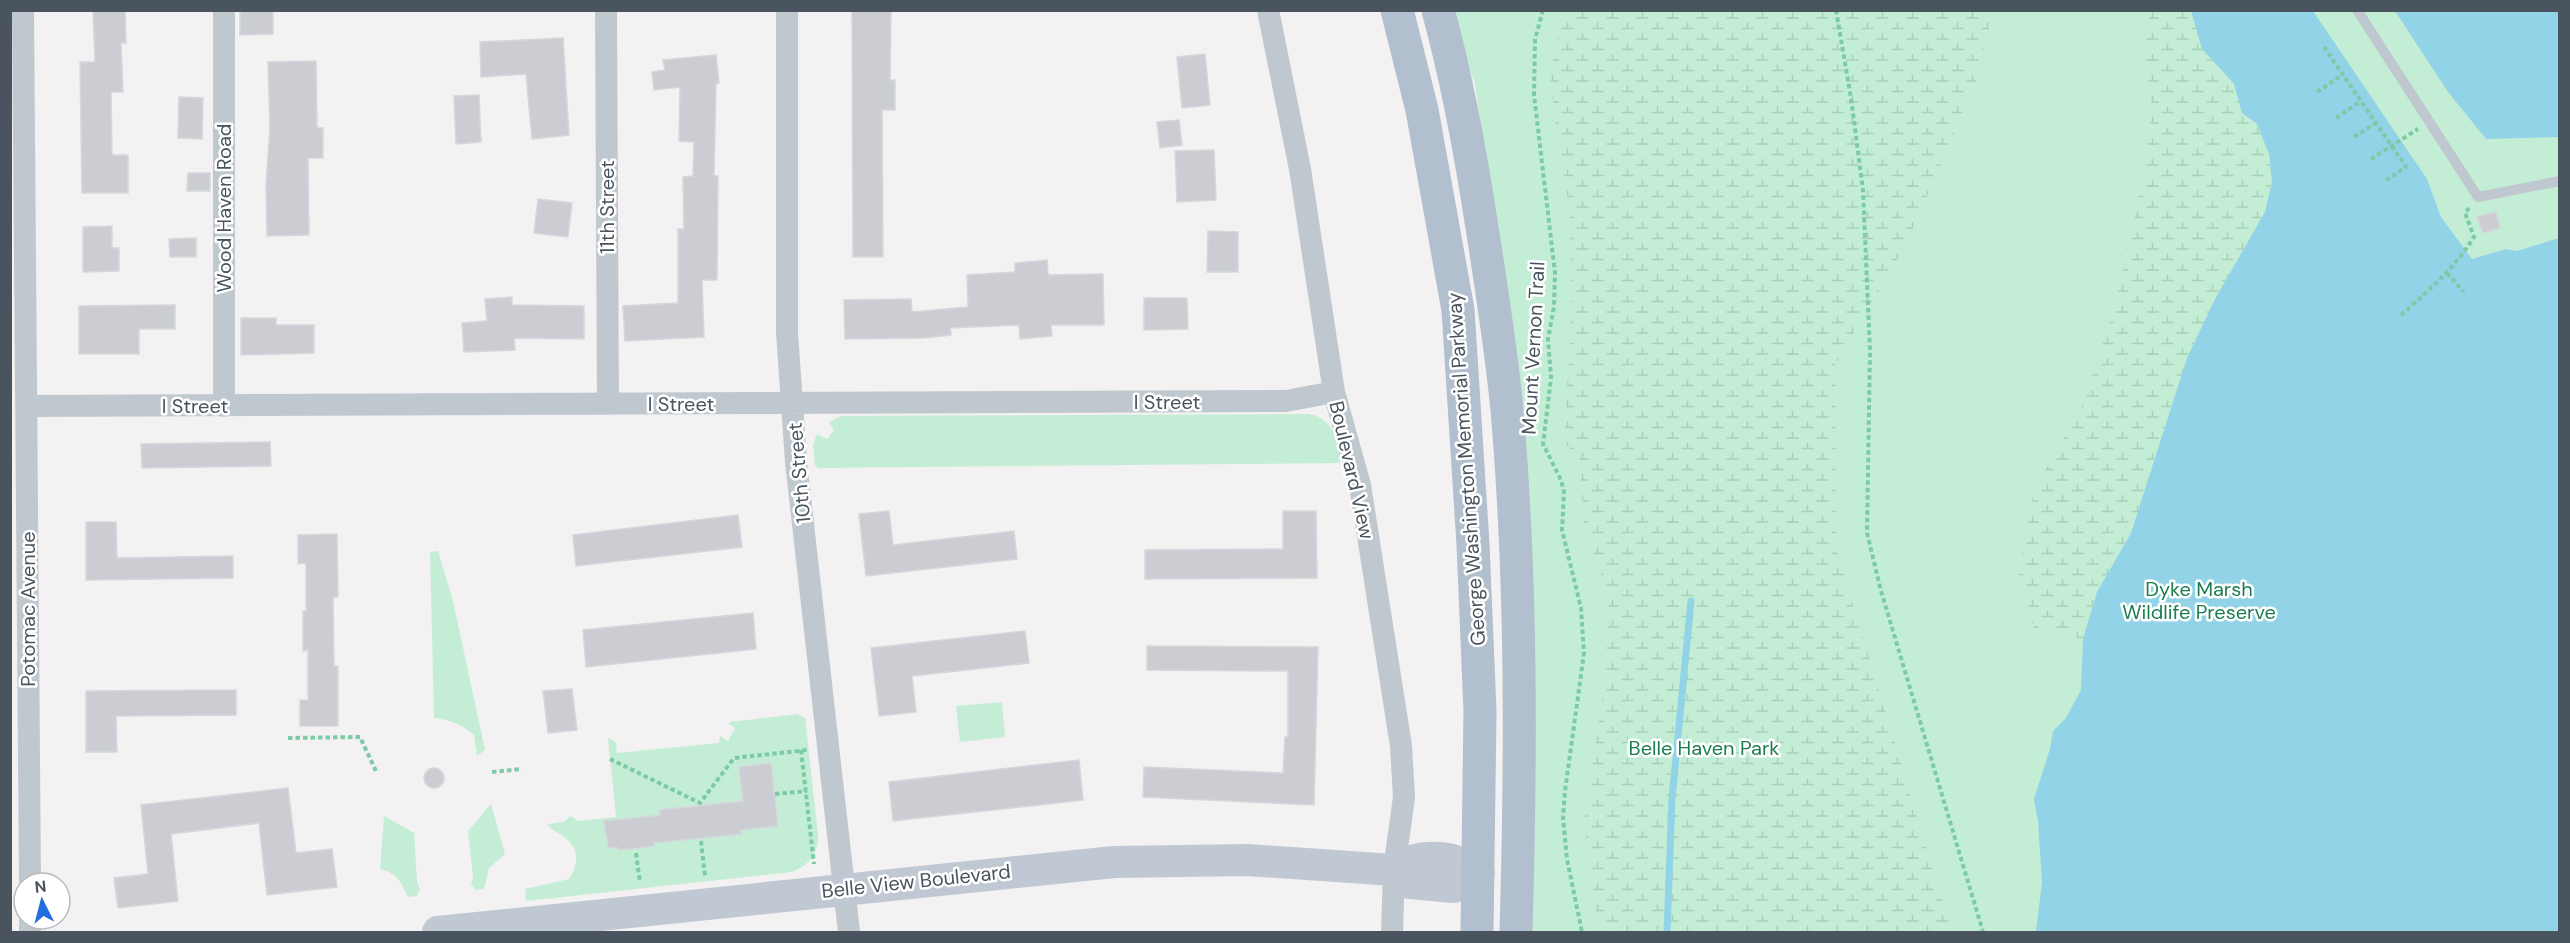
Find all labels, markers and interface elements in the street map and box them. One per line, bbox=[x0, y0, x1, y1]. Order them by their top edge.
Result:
street label: Wood Haven Road bbox=[211, 124, 237, 292]
street label: 11th Street bbox=[594, 160, 620, 254]
street label: Mount Vernon Trail bbox=[1515, 261, 1551, 435]
street label: George Washington Memorial Parkway bbox=[1441, 291, 1491, 647]
street label: I Street bbox=[1134, 389, 1200, 415]
street label: I Street bbox=[648, 391, 714, 417]
street label: I Street bbox=[162, 393, 228, 419]
street label: Boulevard View bbox=[1323, 398, 1381, 542]
street label: 10th Street bbox=[782, 421, 816, 525]
street label: Potomac Avenue bbox=[15, 531, 41, 687]
park label: Dyke Marsh Wildlife Preserve bbox=[2122, 576, 2276, 625]
park label: Belle Haven Park bbox=[1629, 735, 1779, 761]
street label: Belle View Boulevard bbox=[820, 858, 1012, 904]
north arrow bbox=[12, 871, 72, 931]
text: N bbox=[34, 876, 47, 898]

